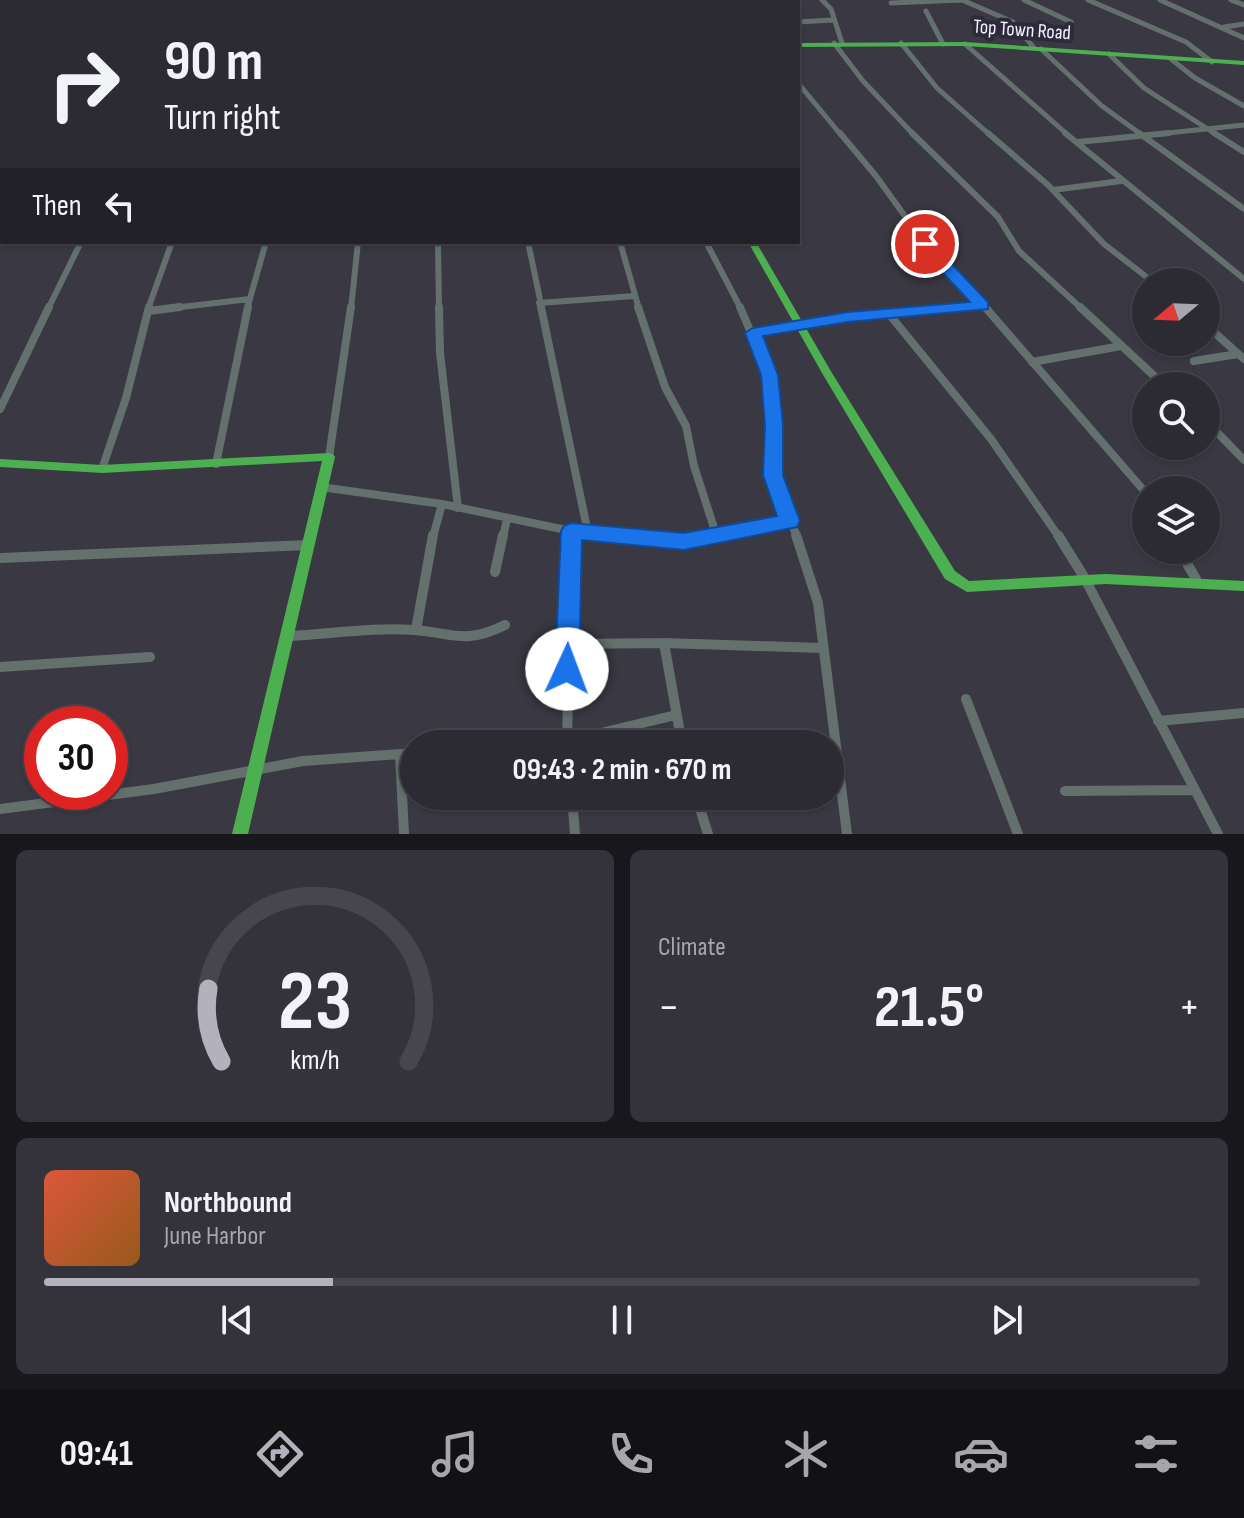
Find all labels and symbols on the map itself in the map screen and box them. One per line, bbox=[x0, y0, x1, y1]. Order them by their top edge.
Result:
street label: Top Town Road bbox=[972, 15, 1072, 45]
pin bbox=[891, 210, 959, 278]
north arrow bbox=[1132, 268, 1220, 356]
position arrow bbox=[525, 627, 609, 711]
speed limit sign: 30 bbox=[24, 706, 128, 810]

